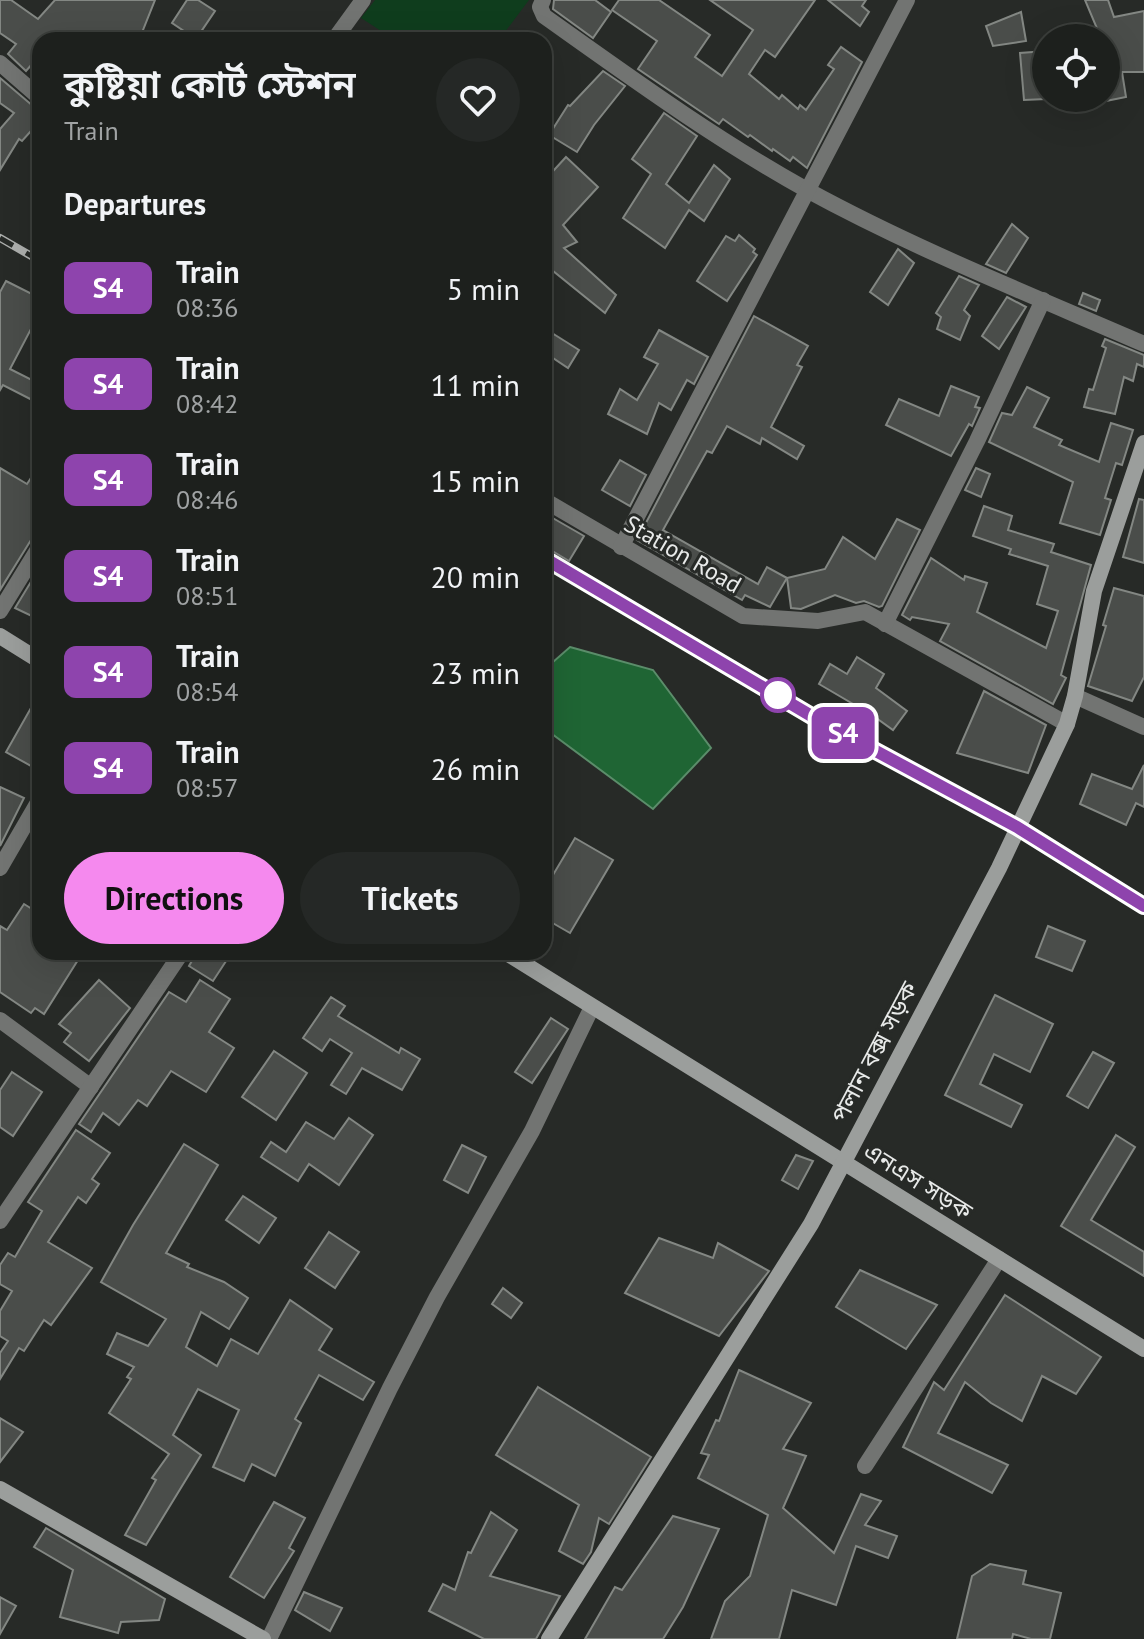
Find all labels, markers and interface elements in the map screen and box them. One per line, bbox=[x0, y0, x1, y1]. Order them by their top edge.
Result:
map controls bbox=[1032, 24, 1120, 112]
button: locate bbox=[1032, 24, 1120, 112]
button: heart bbox=[436, 58, 520, 142]
text: কুষ্টিয়া কোর্ট স্টেশন bbox=[64, 59, 356, 108]
text: Train bbox=[64, 114, 119, 147]
text: Departures bbox=[64, 184, 206, 223]
text: Train bbox=[176, 252, 240, 291]
text: S4 bbox=[93, 269, 123, 306]
text: 5 min bbox=[447, 269, 520, 308]
text: 08:36 bbox=[176, 291, 238, 324]
text: Train bbox=[176, 348, 240, 387]
text: S4 bbox=[93, 365, 123, 402]
text: 11 min bbox=[430, 365, 520, 404]
text: 08:42 bbox=[176, 387, 238, 420]
text: Train bbox=[176, 444, 240, 483]
text: S4 bbox=[93, 461, 123, 498]
text: 15 min bbox=[430, 461, 520, 500]
text: 08:46 bbox=[176, 483, 238, 516]
street label: Station Road bbox=[619, 508, 747, 600]
text: Train bbox=[176, 540, 240, 579]
text: S4 bbox=[93, 557, 123, 594]
text: 20 min bbox=[430, 557, 520, 596]
text: 08:51 bbox=[176, 579, 238, 612]
text: Train bbox=[176, 636, 240, 675]
text: S4 bbox=[93, 653, 123, 690]
text: 23 min bbox=[430, 653, 520, 692]
text: 08:54 bbox=[176, 675, 238, 708]
unlabelled marker bbox=[761, 678, 795, 712]
line badge: S4 bbox=[807, 707, 879, 759]
text: S4 bbox=[828, 714, 858, 751]
text: Train bbox=[176, 732, 240, 771]
text: S4 bbox=[93, 749, 123, 786]
text: 26 min bbox=[430, 749, 520, 788]
text: 08:57 bbox=[176, 771, 238, 804]
button: Directions bbox=[64, 852, 284, 944]
button: Tickets bbox=[300, 852, 520, 944]
street label: পলান বক্স সড়ক bbox=[824, 976, 924, 1128]
street label: এনএস সড়ক bbox=[858, 1135, 979, 1227]

